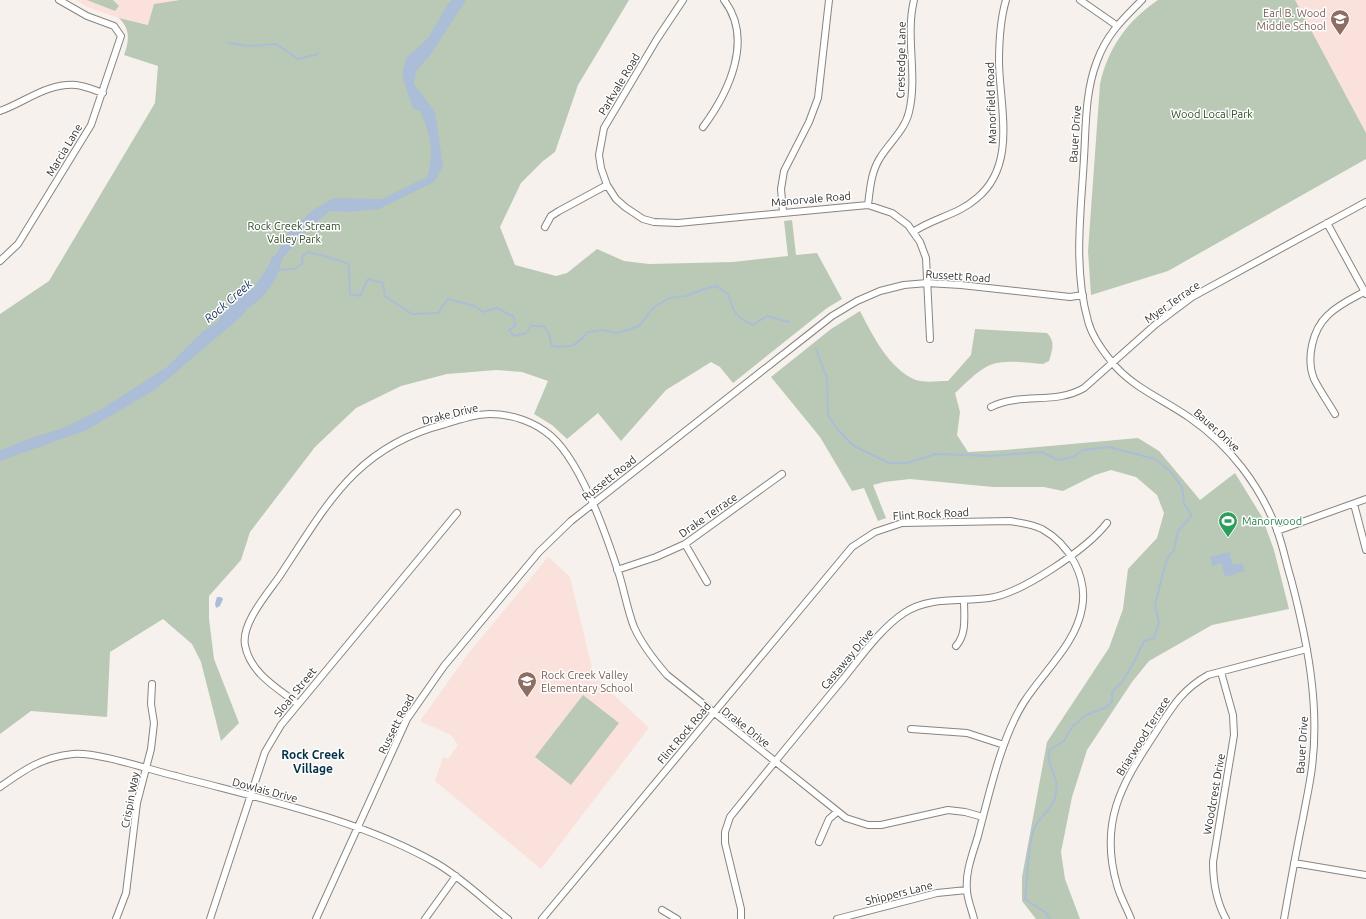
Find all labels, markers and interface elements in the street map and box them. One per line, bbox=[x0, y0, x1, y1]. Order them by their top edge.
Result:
place label: Earl B. Wood Middle School bbox=[1257, 7, 1326, 32]
school or university icon: Earl B. Wood Middle School bbox=[1329, 8, 1351, 36]
street label: Crestedge Lane bbox=[894, 21, 908, 99]
street label: Parkvale Road bbox=[596, 51, 642, 117]
street label: Manorfield Road bbox=[984, 62, 998, 144]
street label: Bauer Drive bbox=[1067, 105, 1083, 163]
park label: Wood Local Park bbox=[1171, 108, 1253, 120]
street label: Marcia Lane bbox=[44, 122, 84, 178]
street label: Manorvale Road bbox=[771, 190, 851, 208]
park label: Rock Creek Stream Valley Park bbox=[247, 220, 341, 245]
street label: Russett Road bbox=[925, 268, 991, 284]
water label: Rock Creek bbox=[202, 276, 255, 325]
street label: Myer Terrace bbox=[1142, 279, 1202, 325]
street label: Drake Drive bbox=[421, 401, 479, 427]
street label: Bauer Drive bbox=[1192, 406, 1242, 454]
street label: Russett Road bbox=[580, 453, 638, 503]
street label: Drake Terrace bbox=[677, 490, 739, 540]
street label: Flint Rock Road bbox=[893, 506, 969, 522]
sports icon: Manorwood bbox=[1217, 510, 1239, 538]
place label: Manorwood bbox=[1242, 515, 1302, 527]
street label: Castaway Drive bbox=[818, 626, 876, 692]
street label: Sloan Street bbox=[271, 664, 319, 719]
place label: Rock Creek Valley Elementary School bbox=[541, 669, 633, 694]
school or university icon: Rock Creek Valley Elementary School bbox=[516, 670, 538, 698]
street label: Russett Road bbox=[376, 692, 416, 756]
street label: Briarwood Terrace bbox=[1114, 694, 1172, 778]
street label: Flint Rock Road bbox=[655, 700, 713, 766]
street label: Drake Drive bbox=[720, 705, 772, 749]
street label: Bauer Drive bbox=[1294, 716, 1310, 774]
district label: Rock Creek Village bbox=[281, 748, 345, 775]
street label: Woodcrest Drive bbox=[1201, 752, 1227, 836]
street label: Crispin Way bbox=[119, 770, 141, 829]
street label: Dowlais Drive bbox=[231, 775, 299, 805]
street label: Shippers Lane bbox=[864, 879, 934, 907]

